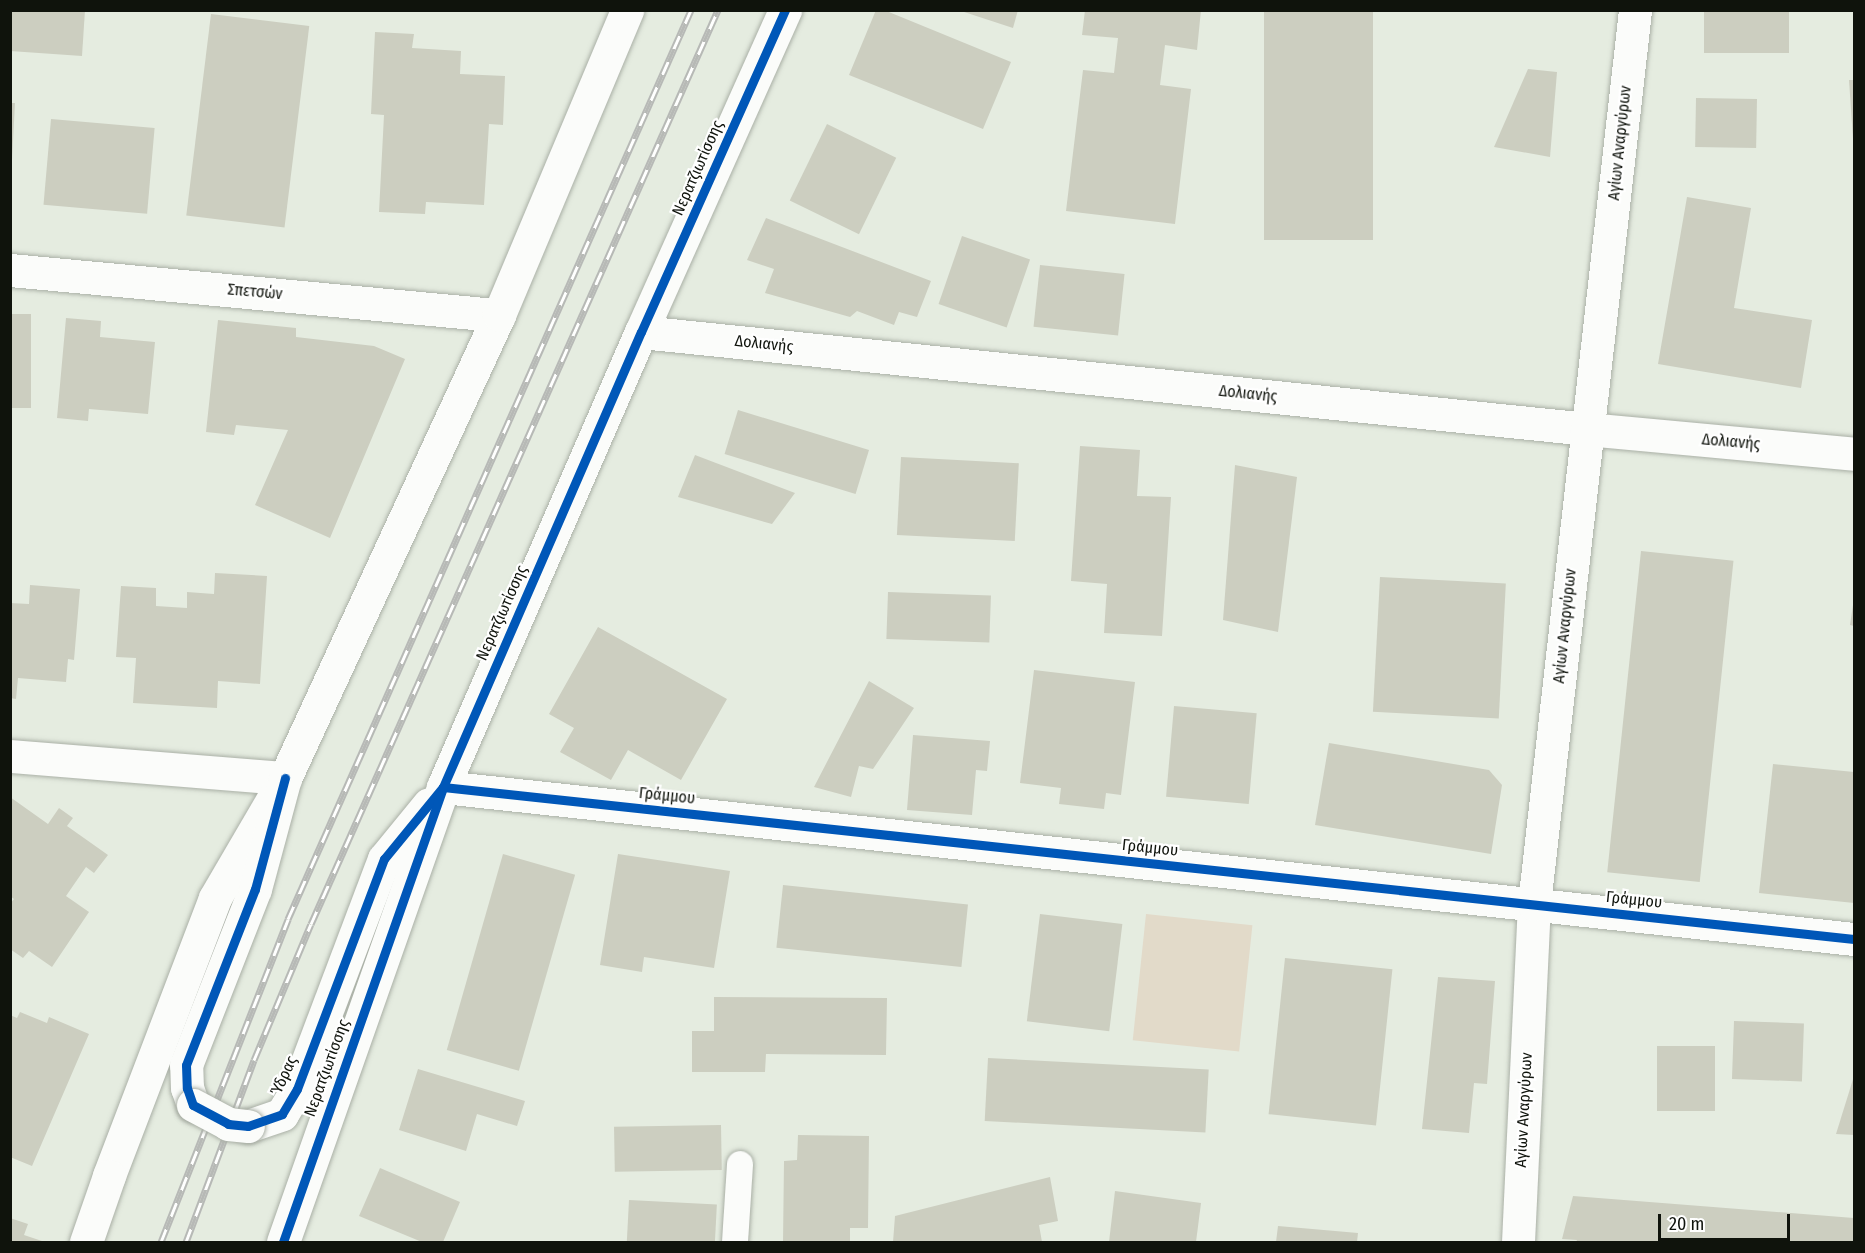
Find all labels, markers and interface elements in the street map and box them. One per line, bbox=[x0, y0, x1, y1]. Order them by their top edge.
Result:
street label: Αγίων Αναργύρων bbox=[1604, 85, 1636, 201]
street label: Νερατζιωτίσσης bbox=[668, 117, 728, 219]
street label: Σπετσών bbox=[227, 280, 283, 304]
street label: Δολιανής bbox=[734, 331, 794, 357]
street label: Δολιανής bbox=[1218, 381, 1278, 407]
street label: Δολιανής bbox=[1701, 430, 1761, 454]
street label: Νερατζιωτίσσης bbox=[472, 562, 532, 664]
street label: Αγίων Αναργύρων bbox=[1549, 568, 1581, 684]
street label: Γράμμου bbox=[638, 784, 696, 808]
street label: Γράμμου bbox=[1121, 836, 1179, 860]
street label: Γράμμου bbox=[1605, 888, 1663, 912]
street label: Νερατζιωτίσσης bbox=[300, 1017, 354, 1119]
street label: Αγίων Αναργύρων bbox=[1511, 1052, 1537, 1168]
street label: Ύδρας bbox=[267, 1053, 301, 1099]
scale bar bbox=[1661, 1202, 1793, 1240]
text: 20 m bbox=[1669, 1213, 1704, 1235]

